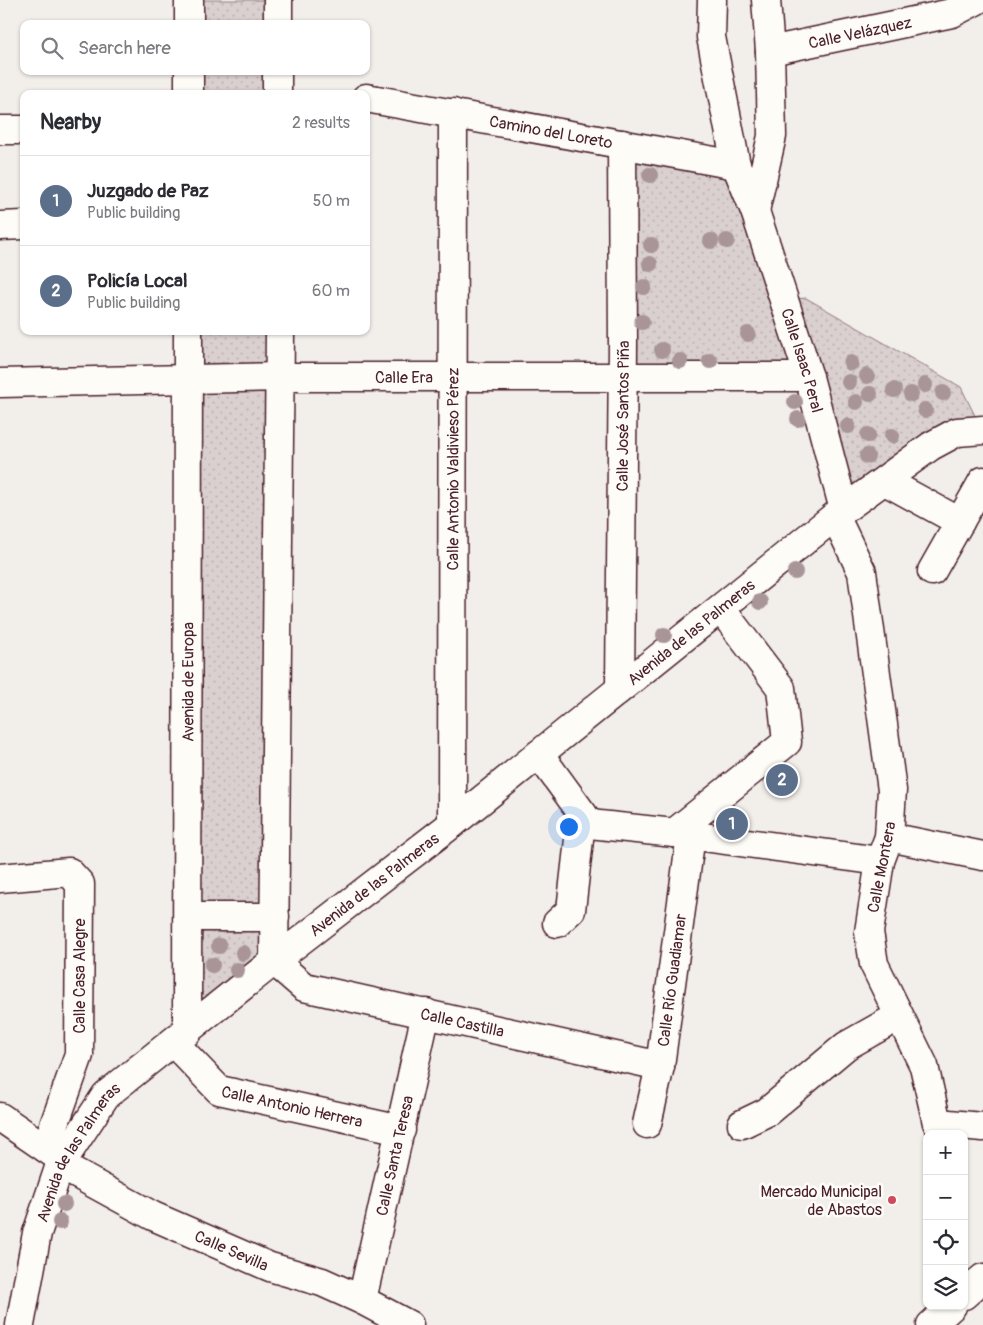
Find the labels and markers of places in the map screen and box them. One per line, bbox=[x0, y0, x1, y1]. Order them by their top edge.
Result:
pin: 2 bbox=[766, 761, 798, 799]
pin: 1 bbox=[716, 805, 748, 843]
place label: Mercado Municipal de Abastos bbox=[760, 1182, 882, 1220]
marker: Mercado Municipal de Abastos bbox=[886, 1194, 898, 1206]

